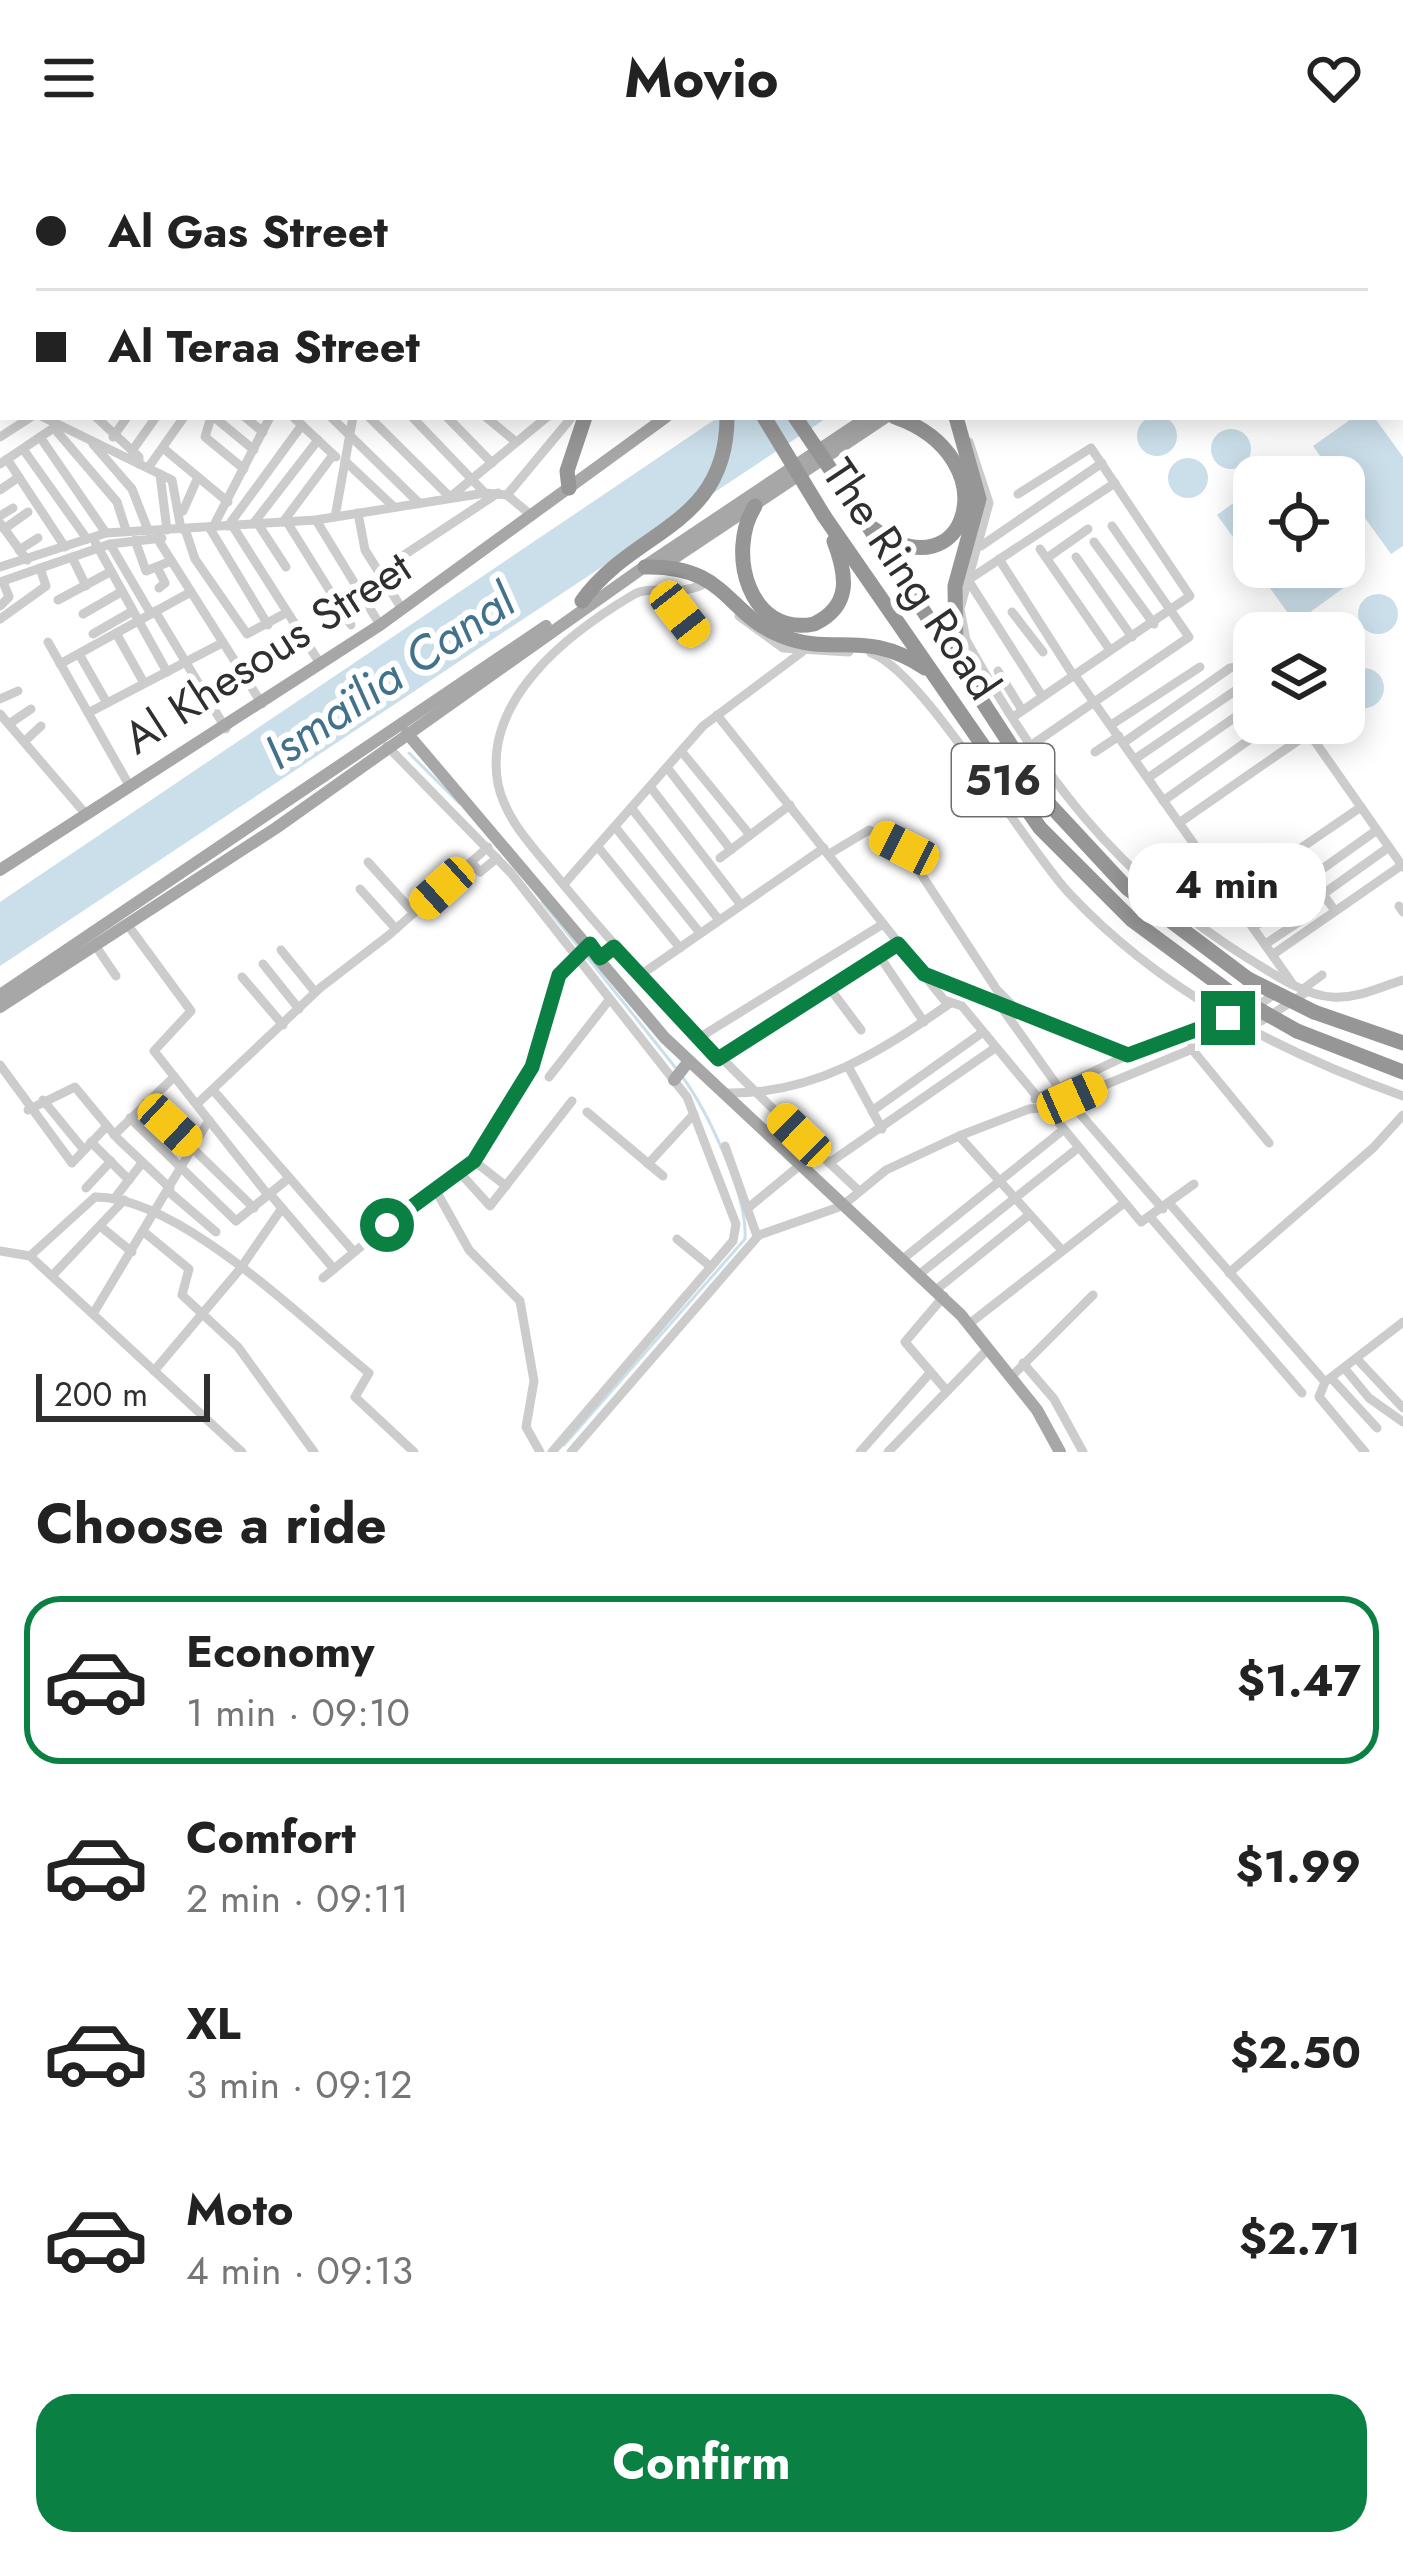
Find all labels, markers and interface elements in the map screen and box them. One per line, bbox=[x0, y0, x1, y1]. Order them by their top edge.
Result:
text: Movio bbox=[624, 39, 779, 117]
icon: menu bbox=[36, 45, 102, 111]
icon: heart bbox=[1301, 45, 1367, 111]
text: Al Gas Street bbox=[108, 199, 388, 264]
text: Al Teraa Street bbox=[108, 314, 420, 379]
street label: The Ring Road bbox=[807, 446, 1016, 713]
map controls bbox=[1233, 456, 1365, 744]
button: locate bbox=[1233, 456, 1365, 588]
street label: Al Khesous Street bbox=[111, 535, 424, 770]
water label: Ismaïlia Canal bbox=[250, 566, 530, 786]
car bbox=[644, 575, 716, 653]
button: layers bbox=[1233, 612, 1365, 744]
road number: 516 bbox=[952, 744, 1054, 816]
car bbox=[864, 816, 944, 880]
callout: 4 min bbox=[1129, 844, 1327, 928]
car bbox=[403, 851, 481, 925]
text: 4 min bbox=[1175, 856, 1279, 913]
route end bbox=[1201, 991, 1255, 1045]
car bbox=[1032, 1067, 1112, 1129]
car bbox=[131, 1087, 209, 1163]
car bbox=[761, 1097, 837, 1173]
route start bbox=[360, 1198, 414, 1252]
scale bar bbox=[36, 1368, 210, 1421]
text: 200 m bbox=[54, 1371, 148, 1418]
text: Choose a ride bbox=[36, 1485, 387, 1563]
text: Economy bbox=[186, 1619, 374, 1684]
icon: car bbox=[42, 1626, 150, 1734]
text: $1.47 bbox=[1237, 1648, 1361, 1713]
text: 1 min · 09:10 bbox=[186, 1684, 410, 1741]
text: Comfort bbox=[186, 1805, 356, 1870]
icon: car bbox=[42, 1812, 150, 1920]
text: $1.99 bbox=[1235, 1834, 1361, 1899]
text: 2 min · 09:11 bbox=[186, 1870, 409, 1927]
text: XL bbox=[186, 1991, 241, 2056]
icon: car bbox=[42, 1998, 150, 2106]
text: $2.50 bbox=[1230, 2020, 1361, 2085]
text: 3 min · 09:12 bbox=[186, 2056, 412, 2113]
text: Moto bbox=[186, 2177, 294, 2242]
icon: car bbox=[42, 2184, 150, 2292]
text: $2.71 bbox=[1239, 2206, 1361, 2271]
text: 4 min · 09:13 bbox=[186, 2242, 413, 2299]
button: Confirm bbox=[36, 2394, 1367, 2532]

